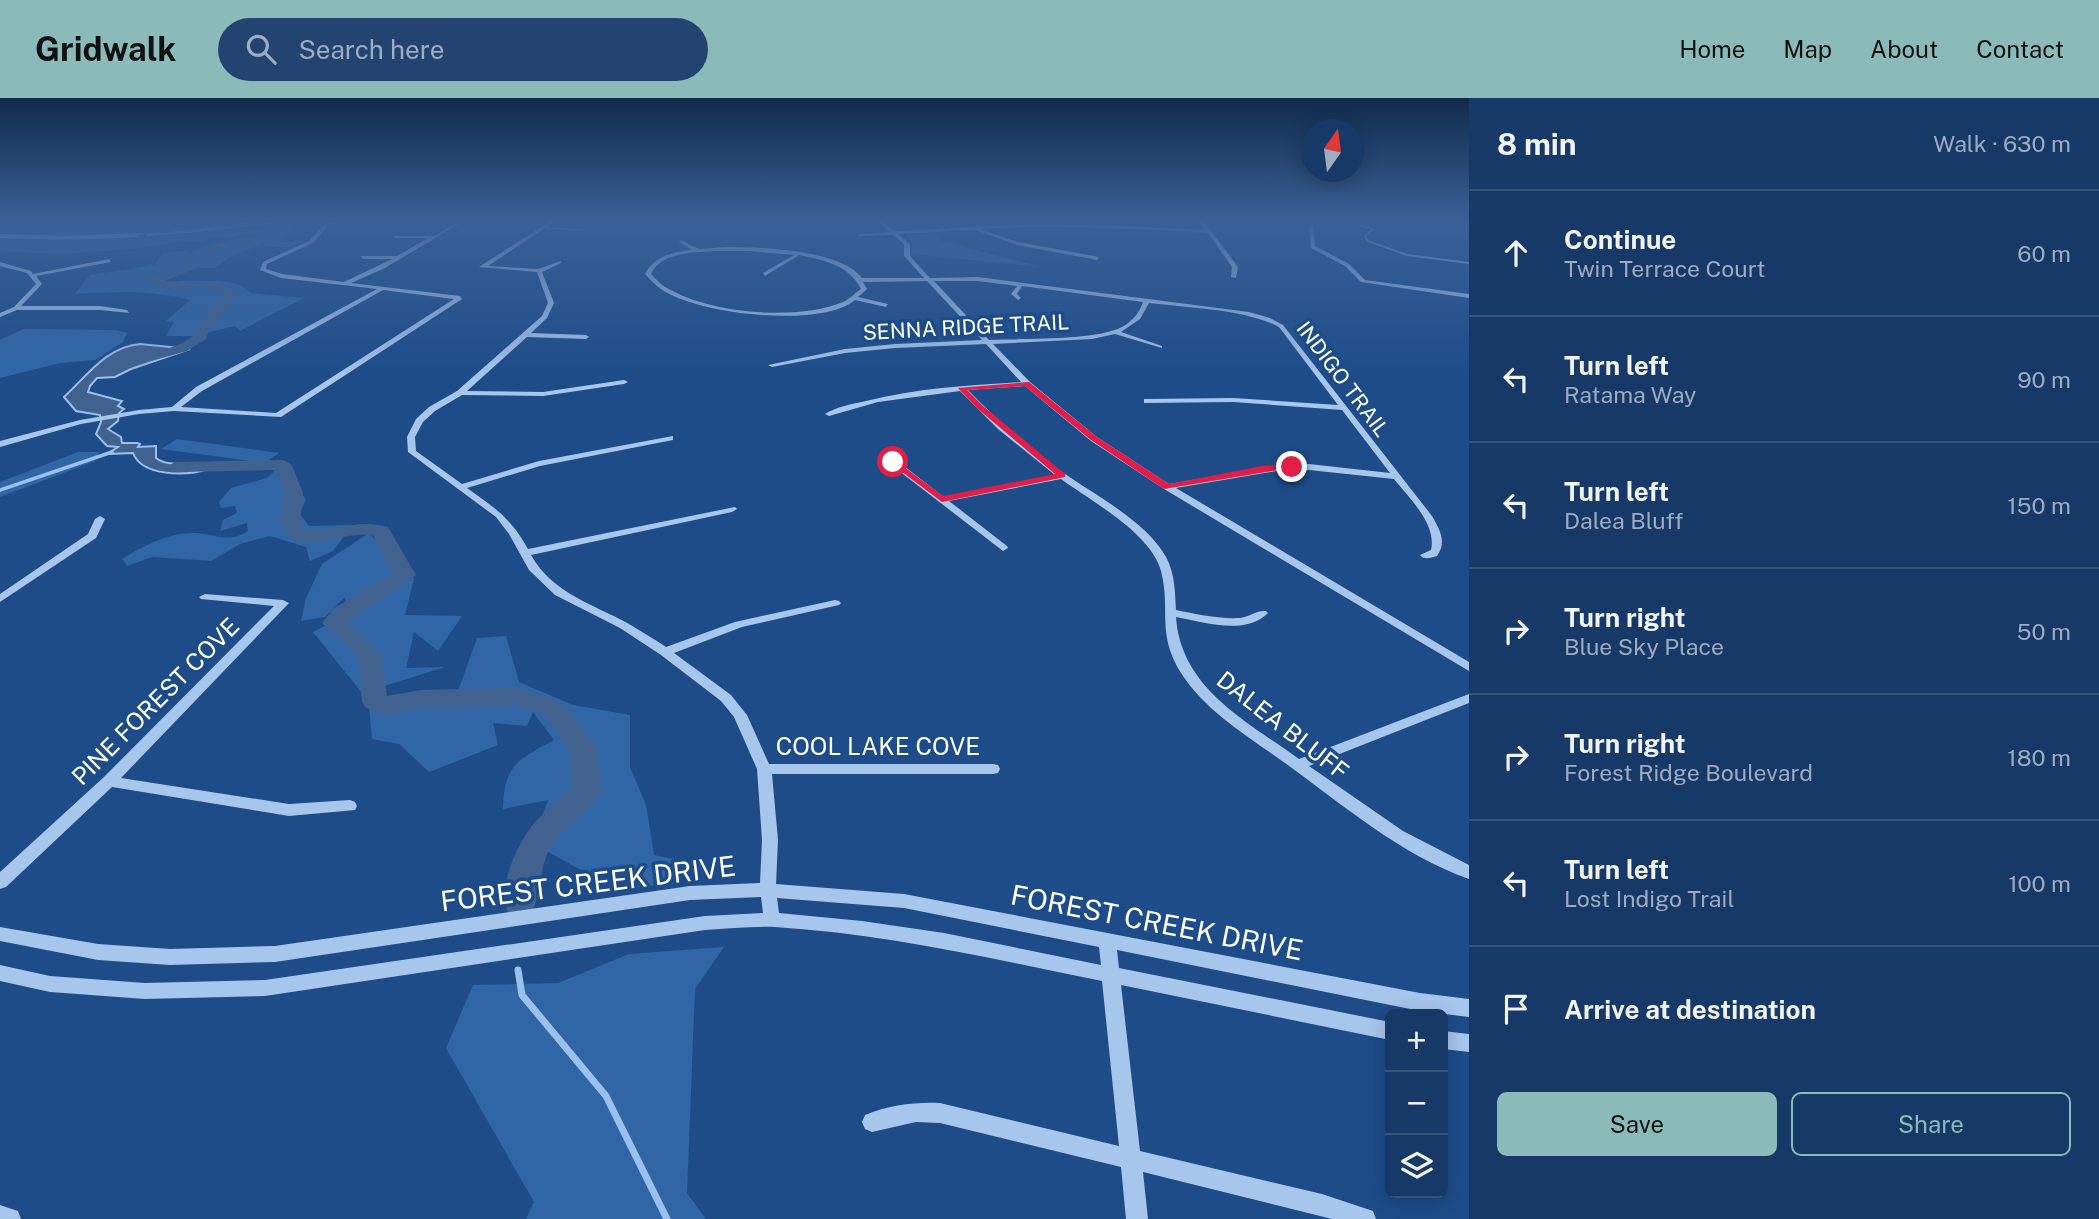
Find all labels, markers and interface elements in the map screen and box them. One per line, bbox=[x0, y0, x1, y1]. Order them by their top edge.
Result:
search box bbox=[218, 18, 708, 81]
text: Gridwalk bbox=[35, 30, 176, 68]
icon: search bbox=[242, 30, 280, 68]
text: Search here bbox=[298, 34, 444, 65]
text: Home bbox=[1679, 35, 1745, 63]
text: Map bbox=[1783, 35, 1832, 63]
text: About bbox=[1870, 35, 1938, 63]
text: Contact bbox=[1976, 35, 2064, 63]
north arrow bbox=[1301, 119, 1364, 182]
text: 8 min bbox=[1497, 126, 1577, 162]
text: Walk · 630 m bbox=[1933, 130, 2071, 157]
text: Continue bbox=[1564, 224, 1676, 255]
icon: ahead bbox=[1497, 234, 1535, 272]
text: 60 m bbox=[2017, 240, 2071, 267]
text: Twin Terrace Court bbox=[1564, 255, 1765, 282]
street label: SENNA RIDGE TRAIL bbox=[862, 309, 1070, 345]
street label: INDIGO TRAIL bbox=[1292, 316, 1394, 442]
text: Turn left bbox=[1564, 350, 1669, 381]
icon: left bbox=[1497, 360, 1535, 398]
text: 90 m bbox=[2017, 366, 2071, 393]
text: Ratama Way bbox=[1564, 381, 1696, 408]
route start bbox=[877, 446, 908, 477]
route end bbox=[1276, 451, 1307, 482]
text: Turn left bbox=[1564, 476, 1669, 507]
icon: left bbox=[1497, 486, 1535, 524]
text: 150 m bbox=[2007, 492, 2071, 519]
text: Dalea Bluff bbox=[1564, 507, 1683, 534]
text: Turn right bbox=[1564, 602, 1686, 633]
street label: PINE FOREST COVE bbox=[66, 612, 244, 790]
icon: right bbox=[1497, 612, 1535, 650]
text: 50 m bbox=[2017, 618, 2071, 645]
text: Blue Sky Place bbox=[1564, 633, 1724, 660]
street label: DALEA BLUFF bbox=[1212, 665, 1354, 785]
text: Turn right bbox=[1564, 728, 1686, 759]
street label: COOL LAKE COVE bbox=[776, 732, 980, 760]
icon: right bbox=[1497, 738, 1535, 776]
text: 180 m bbox=[2007, 744, 2071, 771]
text: Forest Ridge Boulevard bbox=[1564, 759, 1813, 786]
street label: FOREST CREEK DRIVE bbox=[439, 849, 737, 917]
text: Turn left bbox=[1564, 854, 1669, 885]
icon: left bbox=[1497, 864, 1535, 902]
text: 100 m bbox=[2008, 870, 2071, 897]
street label: FOREST CREEK DRIVE bbox=[1008, 877, 1306, 967]
text: Lost Indigo Trail bbox=[1564, 885, 1734, 912]
icon: arrive bbox=[1497, 990, 1535, 1028]
text: Arrive at destination bbox=[1564, 994, 1816, 1025]
map controls bbox=[1385, 1009, 1448, 1198]
button: + bbox=[1385, 1009, 1448, 1072]
button: − bbox=[1385, 1072, 1448, 1135]
button: Save bbox=[1497, 1092, 1777, 1156]
button: Share bbox=[1791, 1092, 2071, 1156]
button: layers bbox=[1385, 1135, 1448, 1198]

